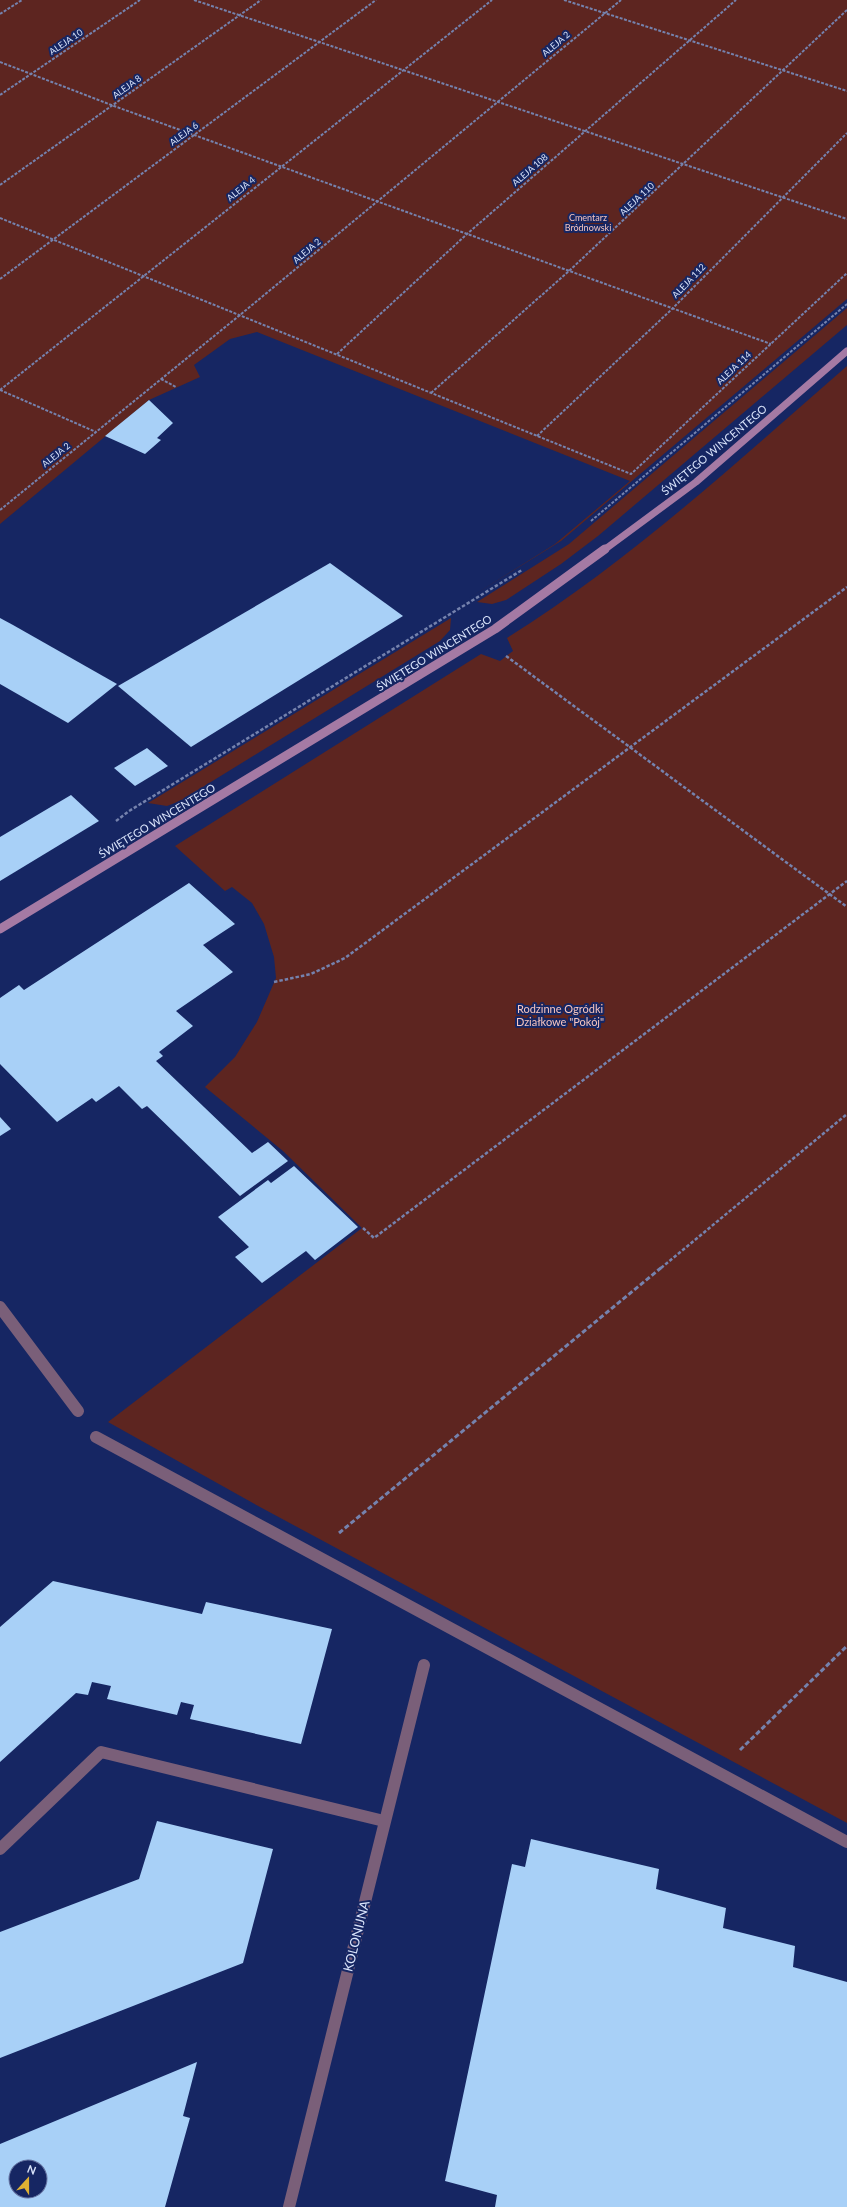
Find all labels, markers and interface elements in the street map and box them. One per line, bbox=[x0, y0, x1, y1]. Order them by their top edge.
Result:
street label: ALEJA 10 bbox=[47, 26, 85, 57]
street label: ALEJA 2 bbox=[540, 29, 572, 58]
street label: ALEJA 8 bbox=[110, 72, 143, 101]
street label: ALEJA 6 bbox=[167, 119, 200, 148]
street label: ALEJA 108 bbox=[510, 151, 550, 188]
street label: ALEJA 4 bbox=[224, 174, 257, 203]
street label: ALEJA 110 bbox=[617, 180, 656, 217]
park label: Cmentarz Bródnowski bbox=[565, 212, 611, 233]
street label: ALEJA 2 bbox=[291, 236, 323, 265]
street label: ALEJA 112 bbox=[670, 261, 708, 300]
street label: ALEJA 114 bbox=[714, 349, 753, 386]
street label: ŚWIĘTEGO WINCENTEGO bbox=[658, 402, 769, 497]
street label: ALEJA 2 bbox=[39, 440, 72, 469]
street label: ŚWIĘTEGO WINCENTEGO bbox=[374, 612, 494, 693]
street label: ŚWIĘTEGO WINCENTEGO bbox=[96, 781, 217, 861]
park label: Rodzinne Ogródki Działkowe "Pokój" bbox=[516, 1002, 604, 1028]
street label: KOLONIJNA bbox=[339, 1899, 373, 1973]
north arrow bbox=[8, 2159, 48, 2199]
text: N bbox=[25, 2162, 38, 2177]

